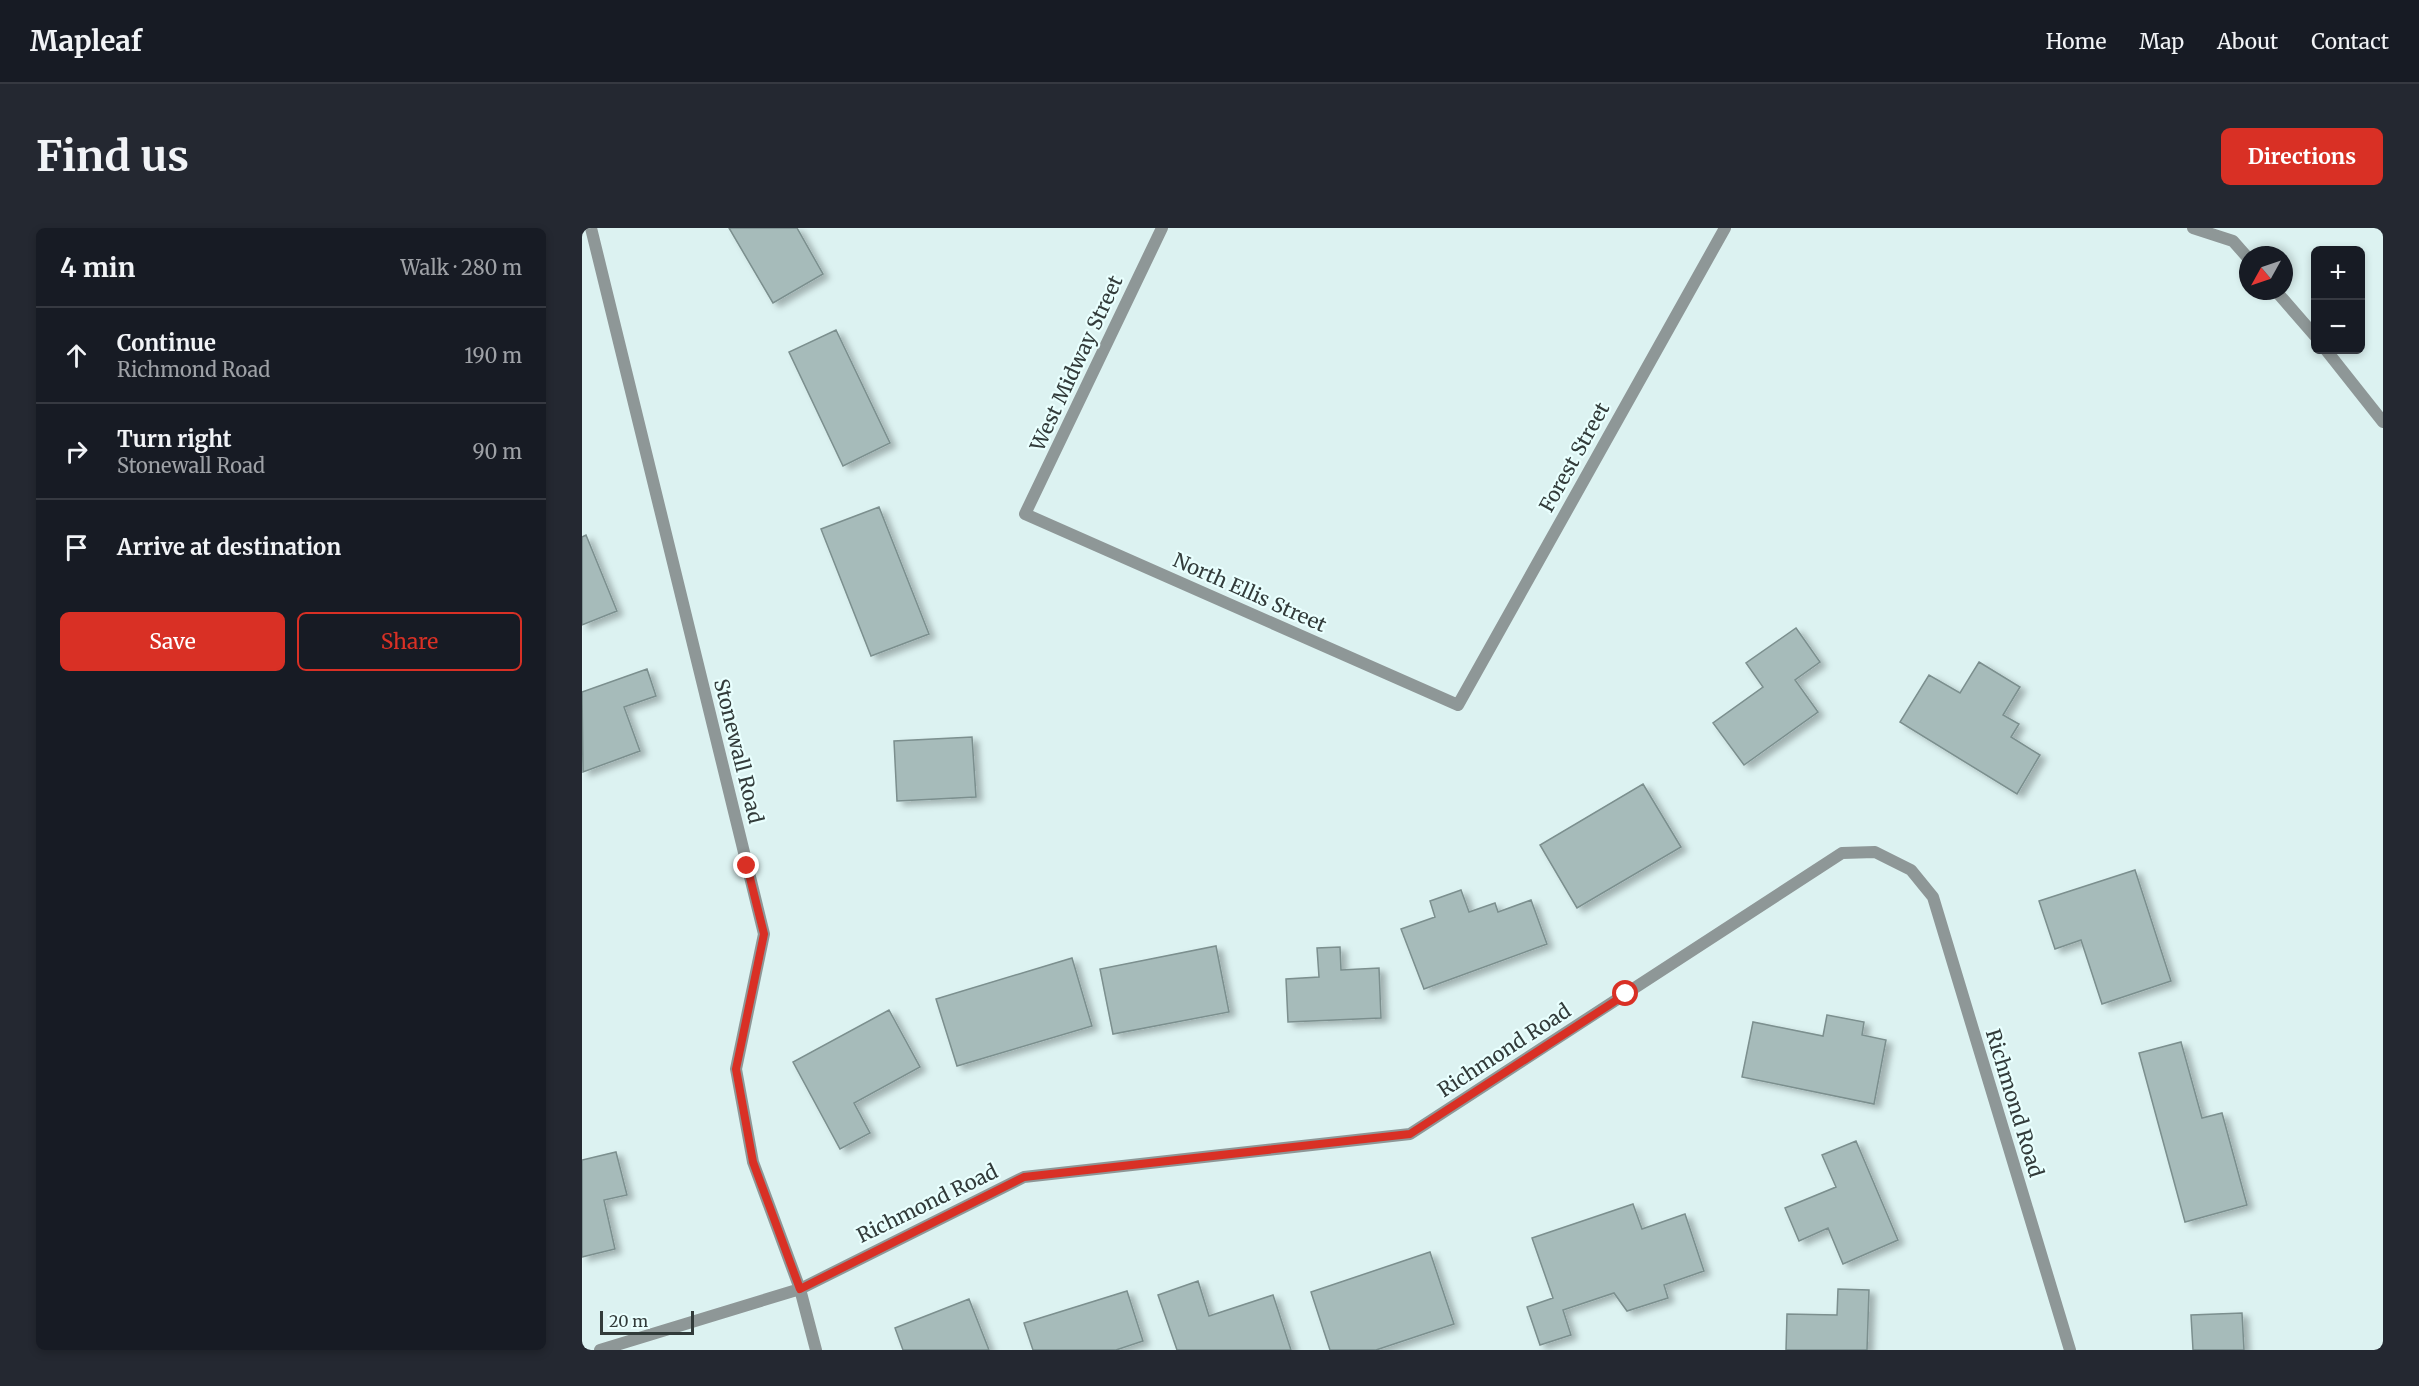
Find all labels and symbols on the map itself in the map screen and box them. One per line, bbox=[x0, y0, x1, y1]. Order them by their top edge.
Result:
north arrow bbox=[2239, 246, 2293, 300]
street label: West Midway Street bbox=[1024, 271, 1128, 456]
street label: Forest Street bbox=[1534, 398, 1615, 516]
street label: North Ellis Street bbox=[1170, 547, 1331, 637]
street label: Stonewall Road bbox=[709, 676, 769, 826]
route end bbox=[733, 852, 759, 878]
route start bbox=[1612, 980, 1638, 1006]
street label: Richmond Road bbox=[1433, 998, 1575, 1102]
street label: Richmond Road bbox=[1981, 1026, 2049, 1180]
street label: Richmond Road bbox=[853, 1158, 1001, 1248]
scale bar bbox=[600, 1308, 694, 1336]

